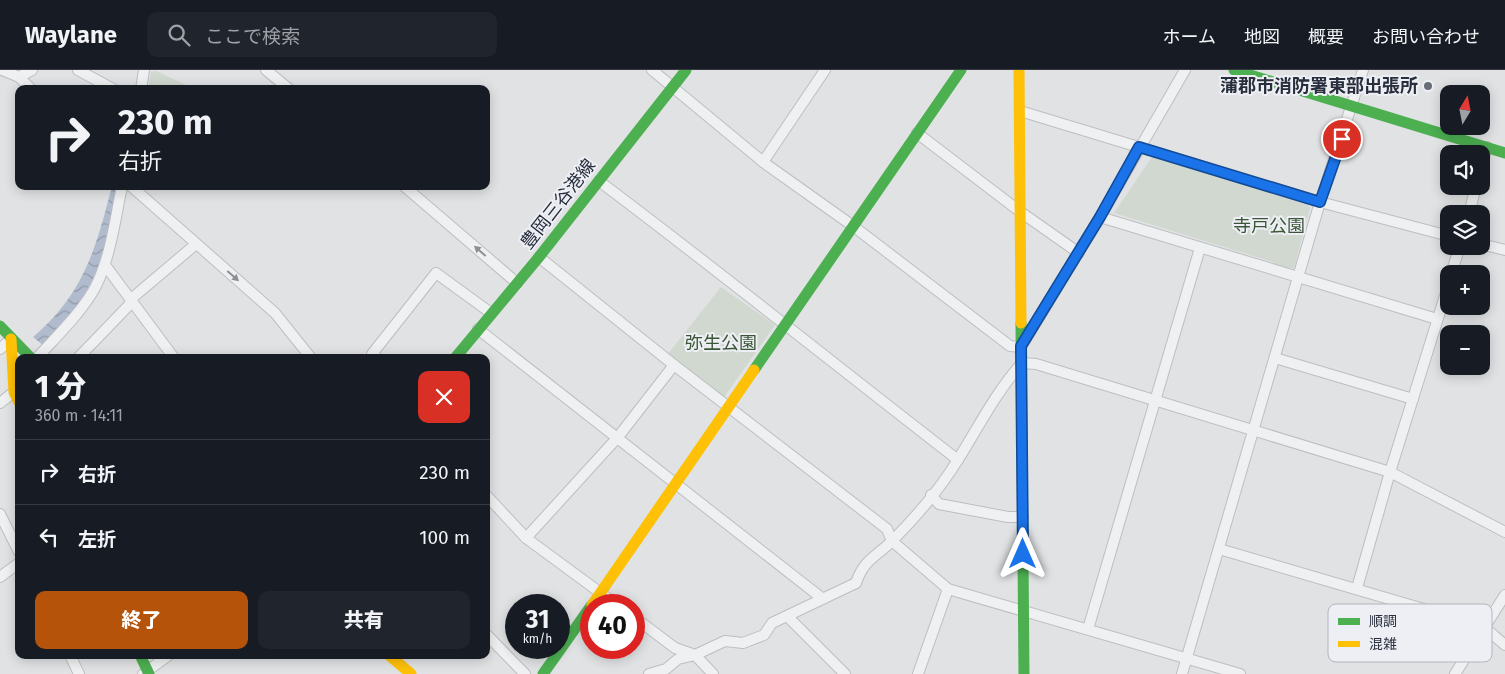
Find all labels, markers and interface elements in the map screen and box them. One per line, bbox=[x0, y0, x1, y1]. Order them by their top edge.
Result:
search box bbox=[147, 12, 497, 57]
text: Waylane bbox=[25, 21, 117, 49]
icon: search bbox=[165, 21, 193, 49]
text: ここで検索 bbox=[205, 25, 300, 48]
text: ホーム bbox=[1163, 26, 1216, 48]
text: 地図 bbox=[1244, 26, 1280, 48]
text: 概要 bbox=[1308, 26, 1344, 48]
text: お問い合わせ bbox=[1372, 26, 1480, 48]
place label: 蒲郡市消防署東部出張所 bbox=[1220, 75, 1418, 97]
marker: 蒲郡市消防署東部出張所 bbox=[1422, 80, 1434, 92]
north arrow bbox=[1440, 85, 1490, 135]
map controls bbox=[1440, 85, 1490, 375]
text: 230 m bbox=[118, 101, 212, 143]
icon: right bbox=[35, 105, 100, 170]
pin bbox=[1321, 118, 1363, 160]
icon: arrive bbox=[1328, 125, 1356, 153]
button: sound bbox=[1440, 145, 1490, 195]
text: 右折 bbox=[118, 148, 162, 175]
street label: 豊岡三谷港線 bbox=[516, 155, 600, 253]
button: layers bbox=[1440, 205, 1490, 255]
park label: 寺戸公園 bbox=[1233, 215, 1305, 237]
one-way arrow bbox=[474, 246, 486, 257]
button: + bbox=[1440, 265, 1490, 315]
one-way arrow bbox=[226, 270, 238, 282]
button: − bbox=[1440, 325, 1490, 375]
park label: 弥生公園 bbox=[685, 332, 757, 354]
text: 1 分 bbox=[35, 369, 86, 405]
button: close bbox=[418, 371, 470, 423]
text: 360 m · 14:11 bbox=[35, 406, 123, 425]
icon: right bbox=[35, 458, 63, 486]
text: 230 m bbox=[419, 461, 470, 484]
text: 右折 bbox=[78, 463, 116, 486]
icon: left bbox=[35, 523, 63, 551]
text: 100 m bbox=[419, 526, 470, 549]
position arrow bbox=[996, 527, 1048, 579]
text: 左折 bbox=[78, 528, 116, 551]
button: 終了 bbox=[35, 591, 248, 649]
button: 共有 bbox=[258, 591, 470, 649]
speed limit sign: 40 bbox=[580, 594, 645, 659]
legend bbox=[1328, 604, 1492, 662]
text: 31 bbox=[525, 605, 550, 635]
text: 順調 bbox=[1369, 613, 1397, 630]
text: km/h bbox=[523, 632, 552, 646]
text: 混雑 bbox=[1369, 636, 1397, 653]

